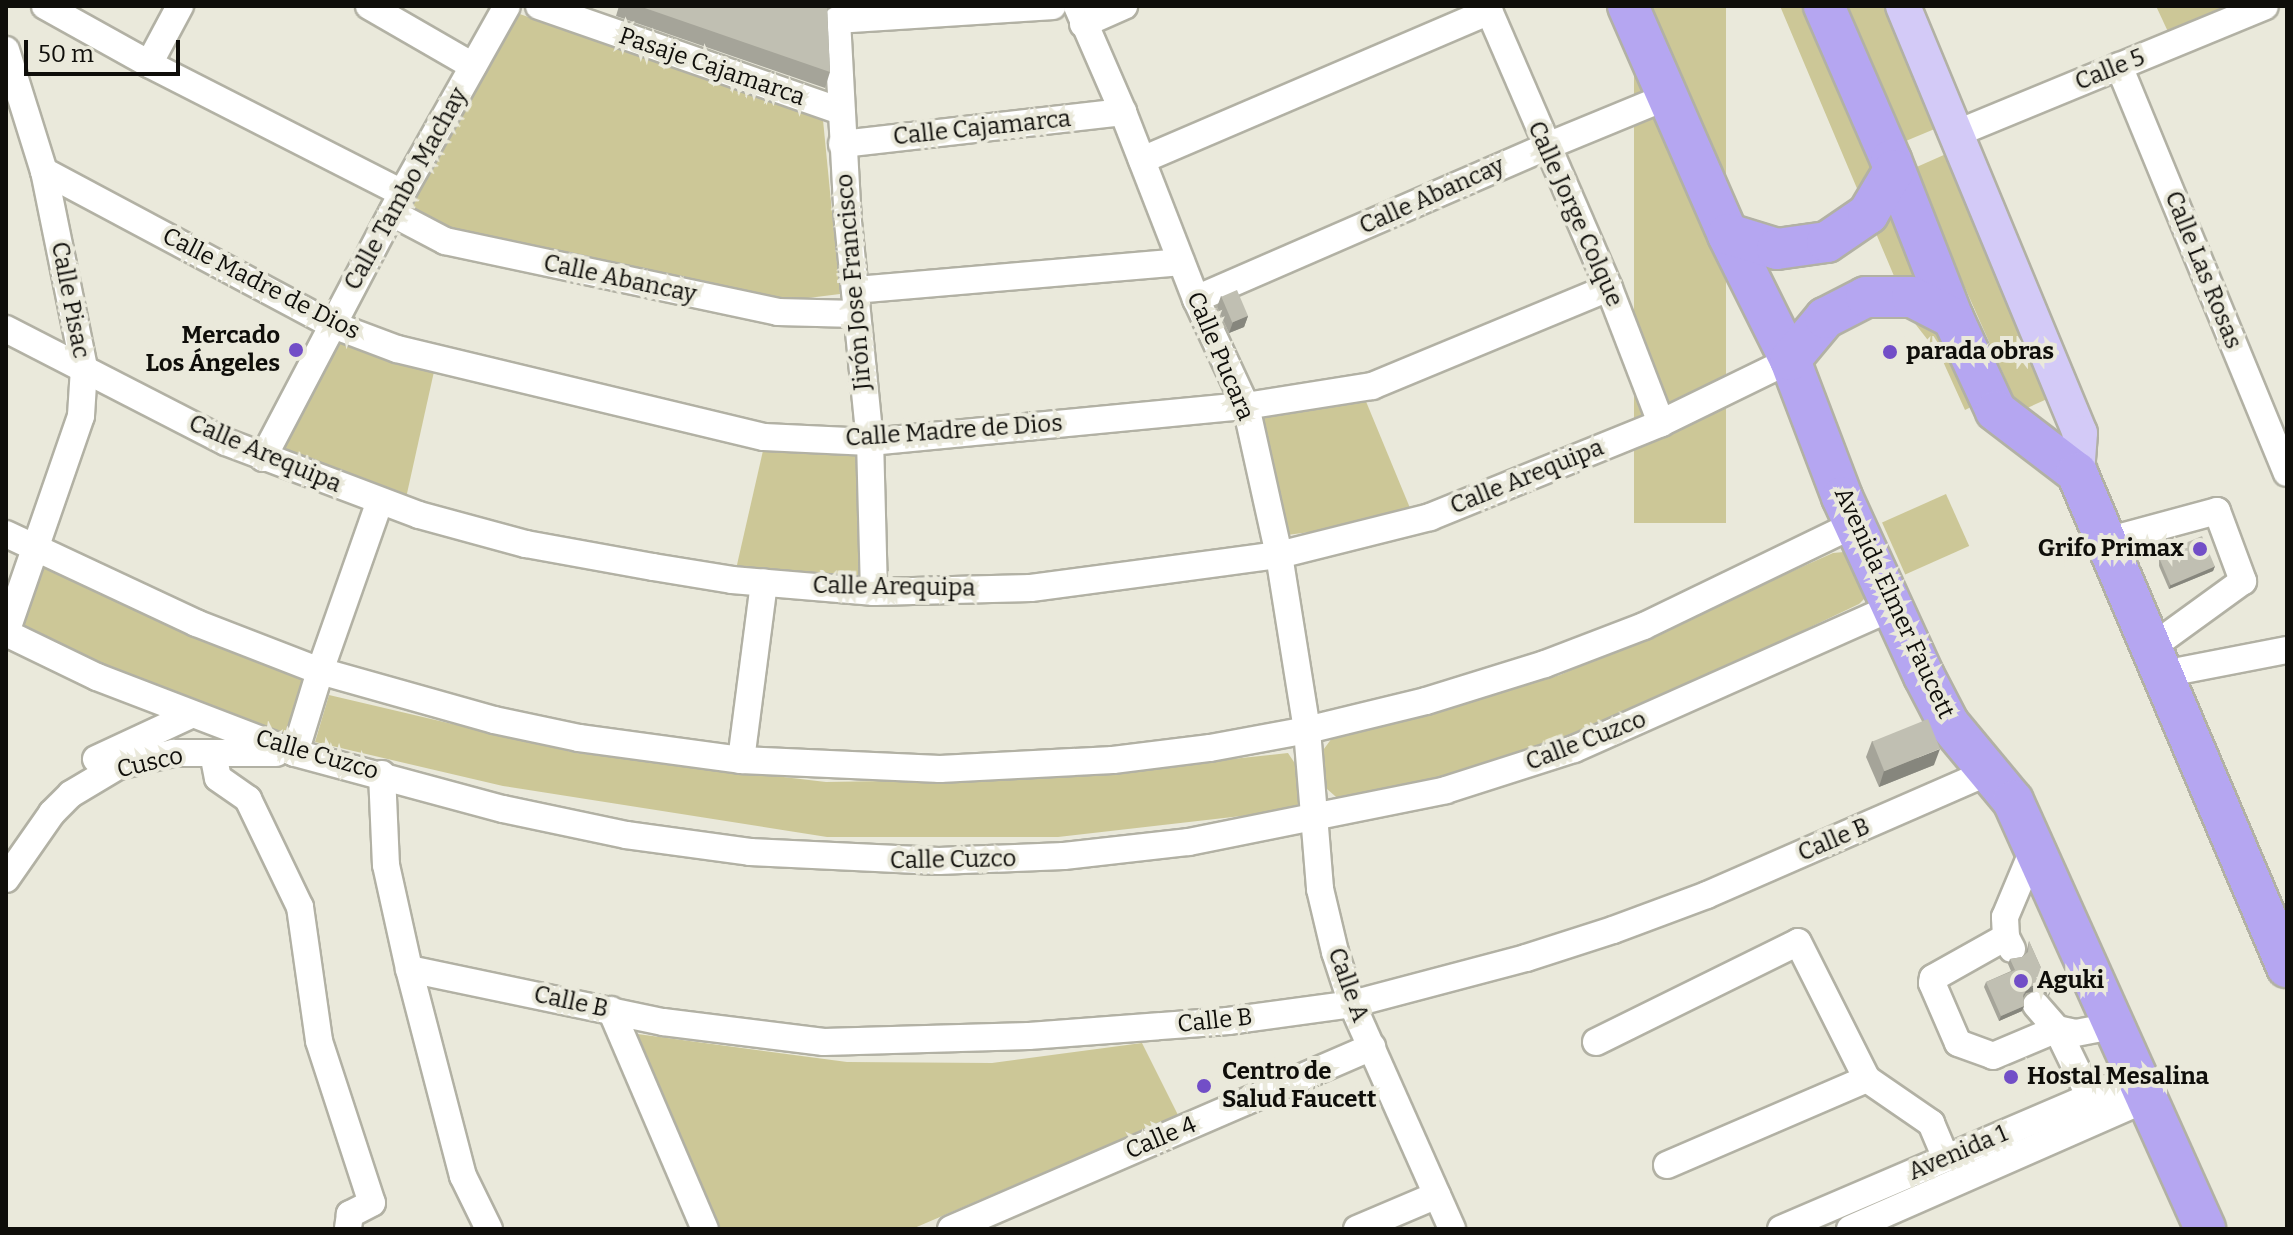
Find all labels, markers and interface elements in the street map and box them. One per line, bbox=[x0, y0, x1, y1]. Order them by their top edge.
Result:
street label: Pasaje Cajamarca bbox=[615, 22, 809, 112]
scale bar bbox=[28, 24, 184, 74]
text: 50 m bbox=[38, 40, 94, 68]
street label: Calle 5 bbox=[2071, 43, 2149, 97]
street label: Calle Tambo Machay bbox=[338, 83, 474, 295]
street label: Calle Cajamarca bbox=[892, 104, 1072, 152]
street label: Calle Jorge Colque bbox=[1521, 117, 1629, 311]
street label: Calle Abancay bbox=[1355, 151, 1509, 241]
street label: Jirón Jose Francisco bbox=[830, 173, 878, 391]
street label: Calle Las Rosas bbox=[2158, 187, 2248, 353]
street label: Calle Madre de Dios bbox=[158, 222, 364, 346]
street label: Calle Pisac bbox=[45, 239, 95, 361]
street label: Calle Abancay bbox=[541, 249, 699, 309]
street label: Calle Pucara bbox=[1180, 287, 1260, 425]
place label: Mercado Los Ángeles bbox=[145, 322, 280, 378]
place label: parada obras bbox=[1906, 338, 2054, 366]
marker: Mercado Los Ángeles bbox=[287, 341, 305, 359]
marker: parada obras bbox=[1881, 343, 1899, 361]
street label: Calle Arequipa bbox=[184, 409, 346, 499]
street label: Calle Madre de Dios bbox=[844, 409, 1064, 453]
street label: Calle Arequipa bbox=[1446, 433, 1608, 521]
street label: Avenida Elmer Faucett bbox=[1828, 483, 1960, 723]
place label: Grifo Primax bbox=[2038, 535, 2184, 563]
marker: Grifo Primax bbox=[2191, 540, 2209, 558]
street label: Calle Arequipa bbox=[812, 571, 976, 603]
street label: Calle Cuzco bbox=[1522, 705, 1650, 777]
street label: Calle Cuzco bbox=[252, 724, 382, 786]
street label: Cusco bbox=[114, 741, 186, 785]
street label: Calle B bbox=[1794, 812, 1874, 868]
street label: Calle Cuzco bbox=[890, 844, 1016, 876]
street label: Calle A bbox=[1321, 944, 1375, 1026]
place label: Aguki bbox=[2037, 967, 2104, 995]
marker: Aguki bbox=[2012, 972, 2030, 990]
street label: Calle B bbox=[531, 980, 611, 1024]
street label: Calle B bbox=[1176, 1003, 1254, 1039]
place label: Centro de Salud Faucett bbox=[1222, 1058, 1376, 1114]
place label: Hostal Mesalina bbox=[2027, 1063, 2209, 1091]
marker: Hostal Mesalina bbox=[2002, 1068, 2020, 1086]
marker: Centro de Salud Faucett bbox=[1193, 1075, 1215, 1097]
street label: Calle 4 bbox=[1121, 1110, 1201, 1166]
street label: Avenida 1 bbox=[1904, 1119, 2012, 1187]

